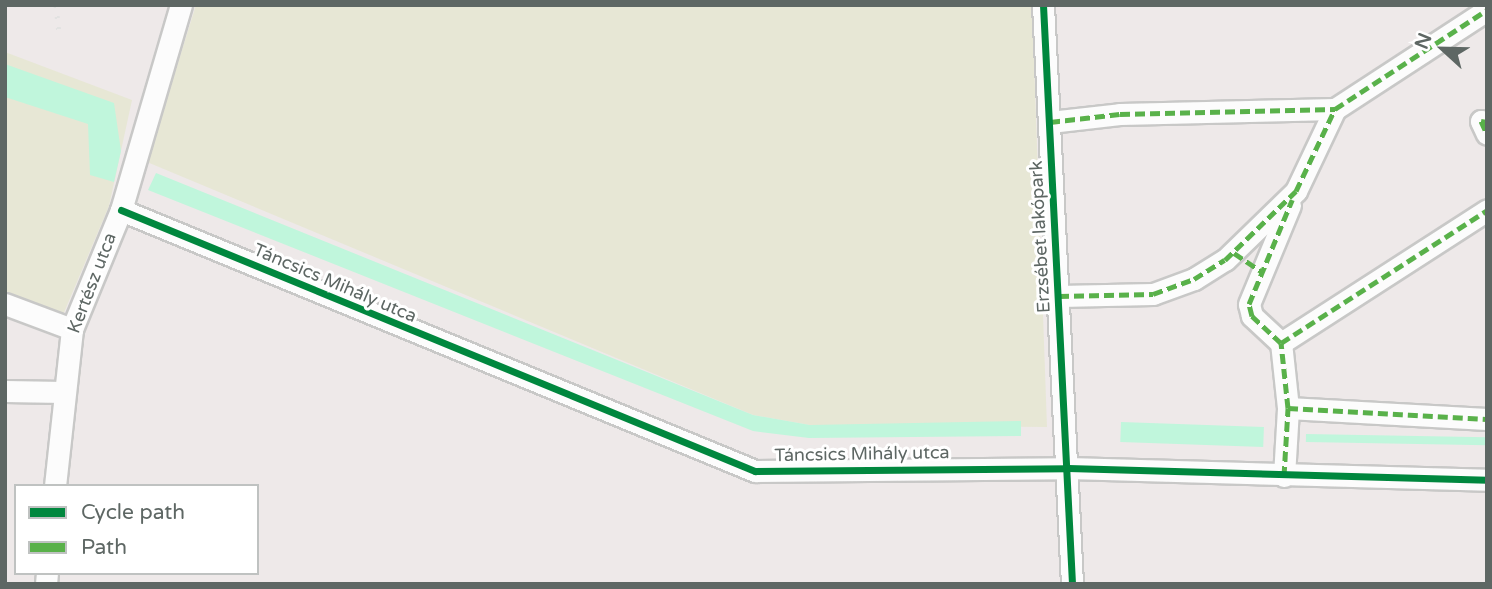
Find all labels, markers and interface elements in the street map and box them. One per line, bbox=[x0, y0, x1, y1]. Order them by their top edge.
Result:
north arrow bbox=[1408, 14, 1478, 84]
text: N bbox=[1410, 30, 1437, 52]
street label: Erzsébet lakópark bbox=[1025, 160, 1055, 314]
street label: Kertész utca bbox=[63, 230, 121, 336]
street label: Táncsics Mihály utca bbox=[250, 239, 420, 327]
street label: Táncsics Mihály utca bbox=[774, 442, 950, 466]
legend bbox=[14, 484, 259, 575]
text: Cycle path bbox=[81, 500, 185, 525]
text: Path bbox=[81, 535, 127, 560]

